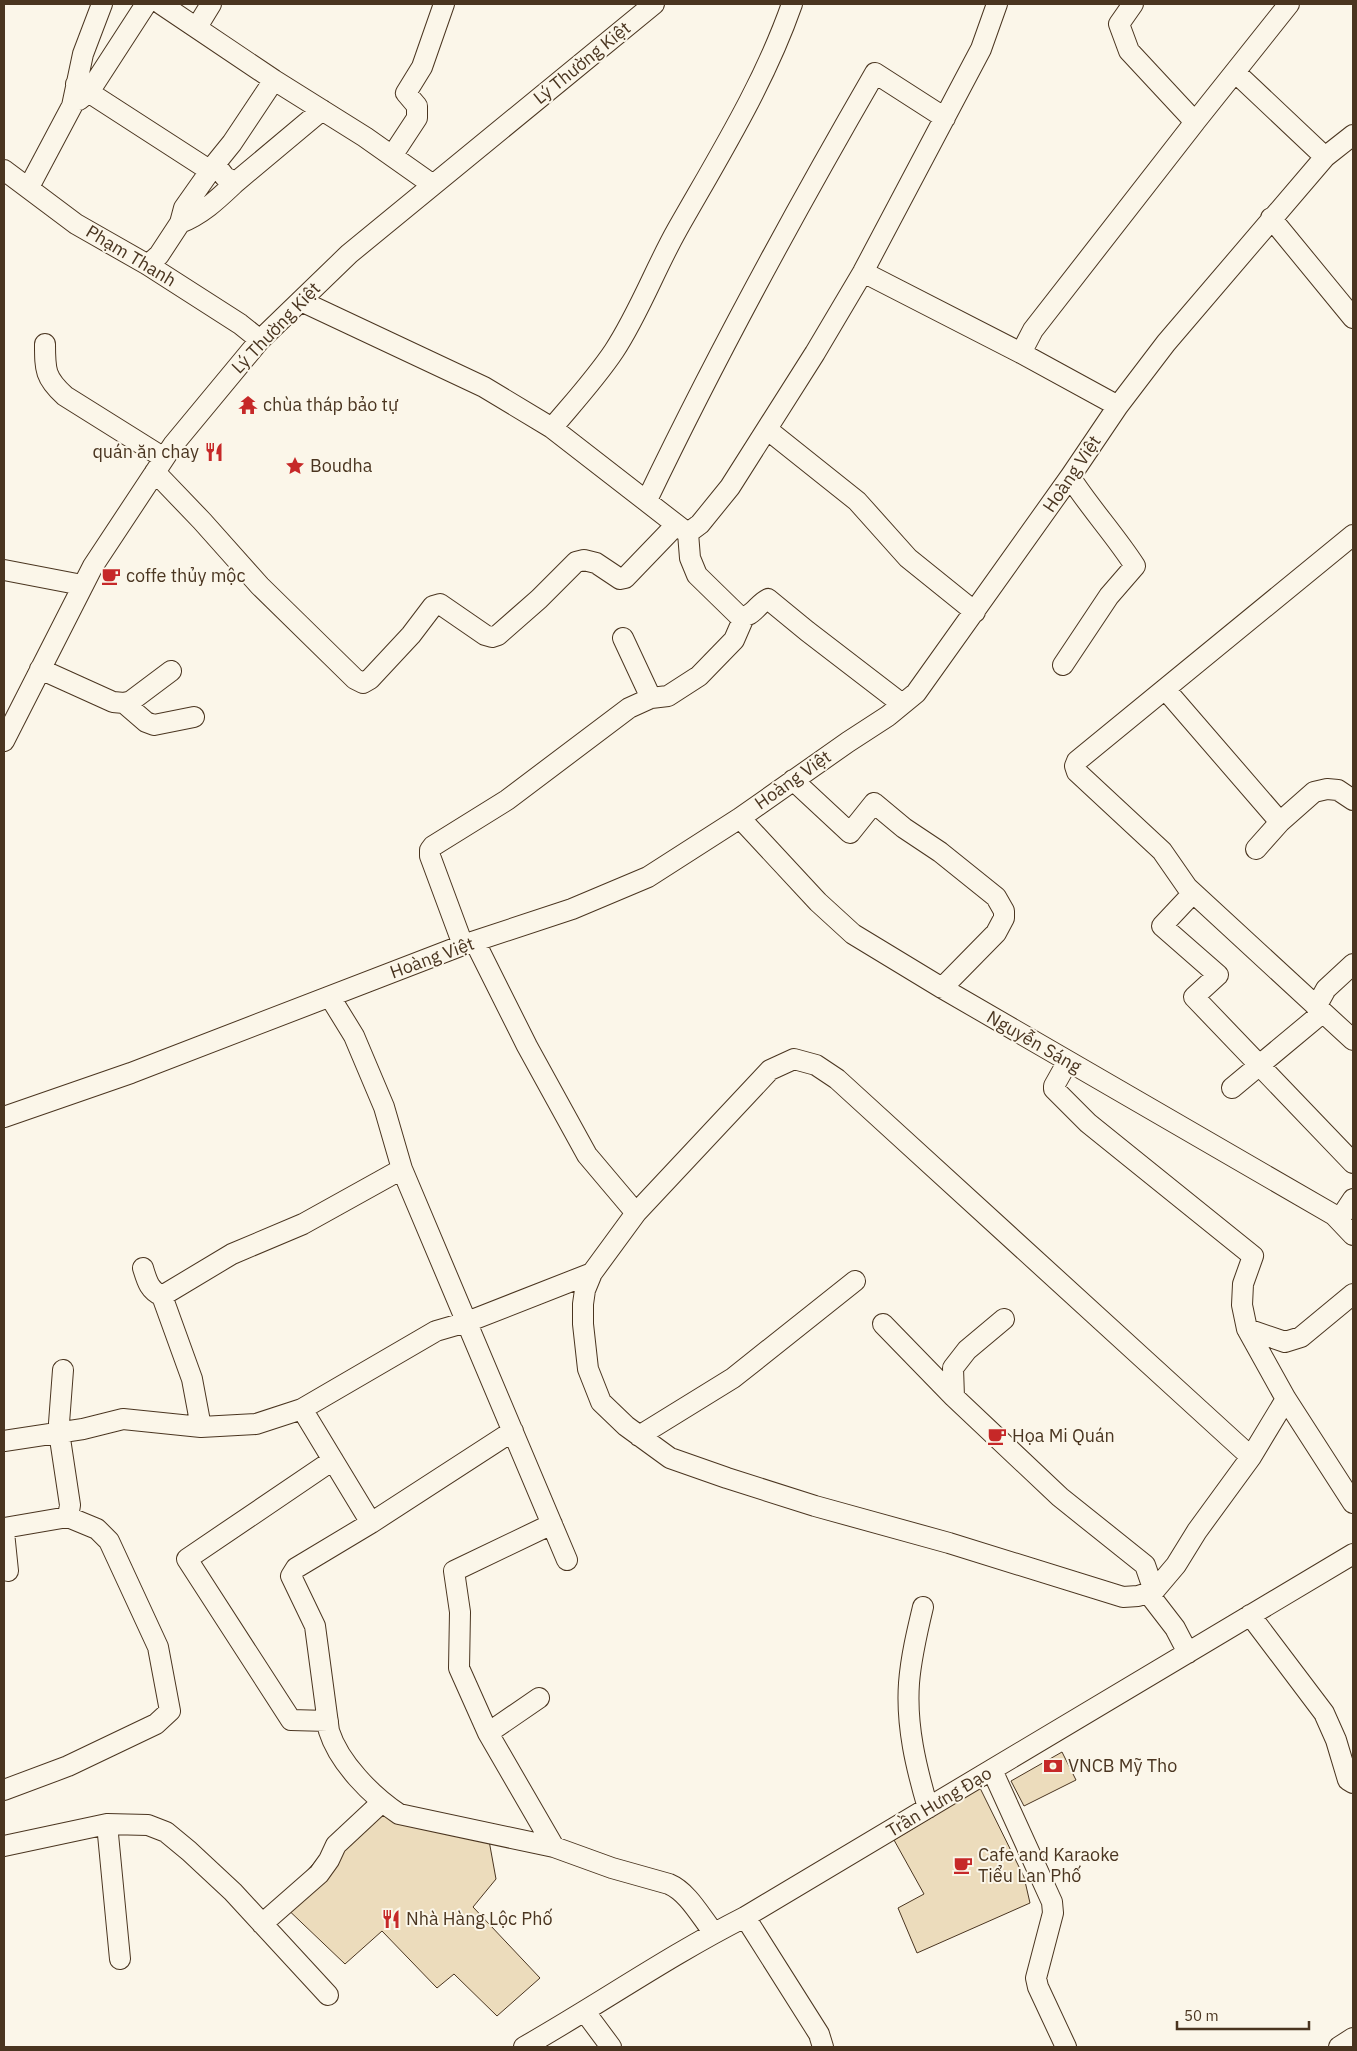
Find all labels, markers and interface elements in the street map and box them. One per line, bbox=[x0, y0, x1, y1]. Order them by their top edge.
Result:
street label: Lý Thường Kiệt bbox=[528, 16, 635, 109]
street label: Phạm Thanh bbox=[82, 220, 181, 292]
street label: Lý Thường Kiệt bbox=[226, 277, 325, 378]
place label: chùa tháp bảo tự bbox=[263, 393, 399, 416]
temple icon: chùa tháp bảo tự bbox=[237, 394, 259, 416]
street label: Hoàng Việt bbox=[1037, 431, 1106, 517]
place label: quán ăn chay bbox=[92, 440, 199, 463]
restaurant icon: quán ăn chay bbox=[203, 441, 225, 463]
place label: Boudha bbox=[310, 454, 373, 477]
place icon: Boudha bbox=[284, 455, 306, 477]
place label: coffe thủy mộc bbox=[126, 564, 245, 587]
cafe icon: coffe thủy mộc bbox=[100, 565, 122, 587]
street label: Hoàng Việt bbox=[750, 745, 835, 814]
street label: Hoàng Việt bbox=[387, 932, 477, 983]
street label: Nguyễn Sáng bbox=[983, 1005, 1086, 1078]
place label: Họa Mi Quán bbox=[1012, 1424, 1115, 1447]
cafe icon: Họa Mi Quán bbox=[986, 1425, 1008, 1447]
place label: VNCB Mỹ Tho bbox=[1068, 1754, 1177, 1777]
bank icon: VNCB Mỹ Tho bbox=[1042, 1755, 1064, 1777]
street label: Trần Hưng Đạo bbox=[882, 1761, 996, 1842]
place label: Cafe and Karaoke Tiểu Lan Phố bbox=[978, 1843, 1119, 1887]
cafe icon: Cafe and Karaoke Tiểu Lan Phố bbox=[952, 1854, 974, 1876]
place label: Nhà Hàng Lộc Phố bbox=[406, 1907, 553, 1930]
restaurant icon: Nhà Hàng Lộc Phố bbox=[380, 1908, 402, 1930]
scale bar bbox=[1177, 1998, 1310, 2030]
text: 50 m bbox=[1184, 2006, 1219, 2025]

